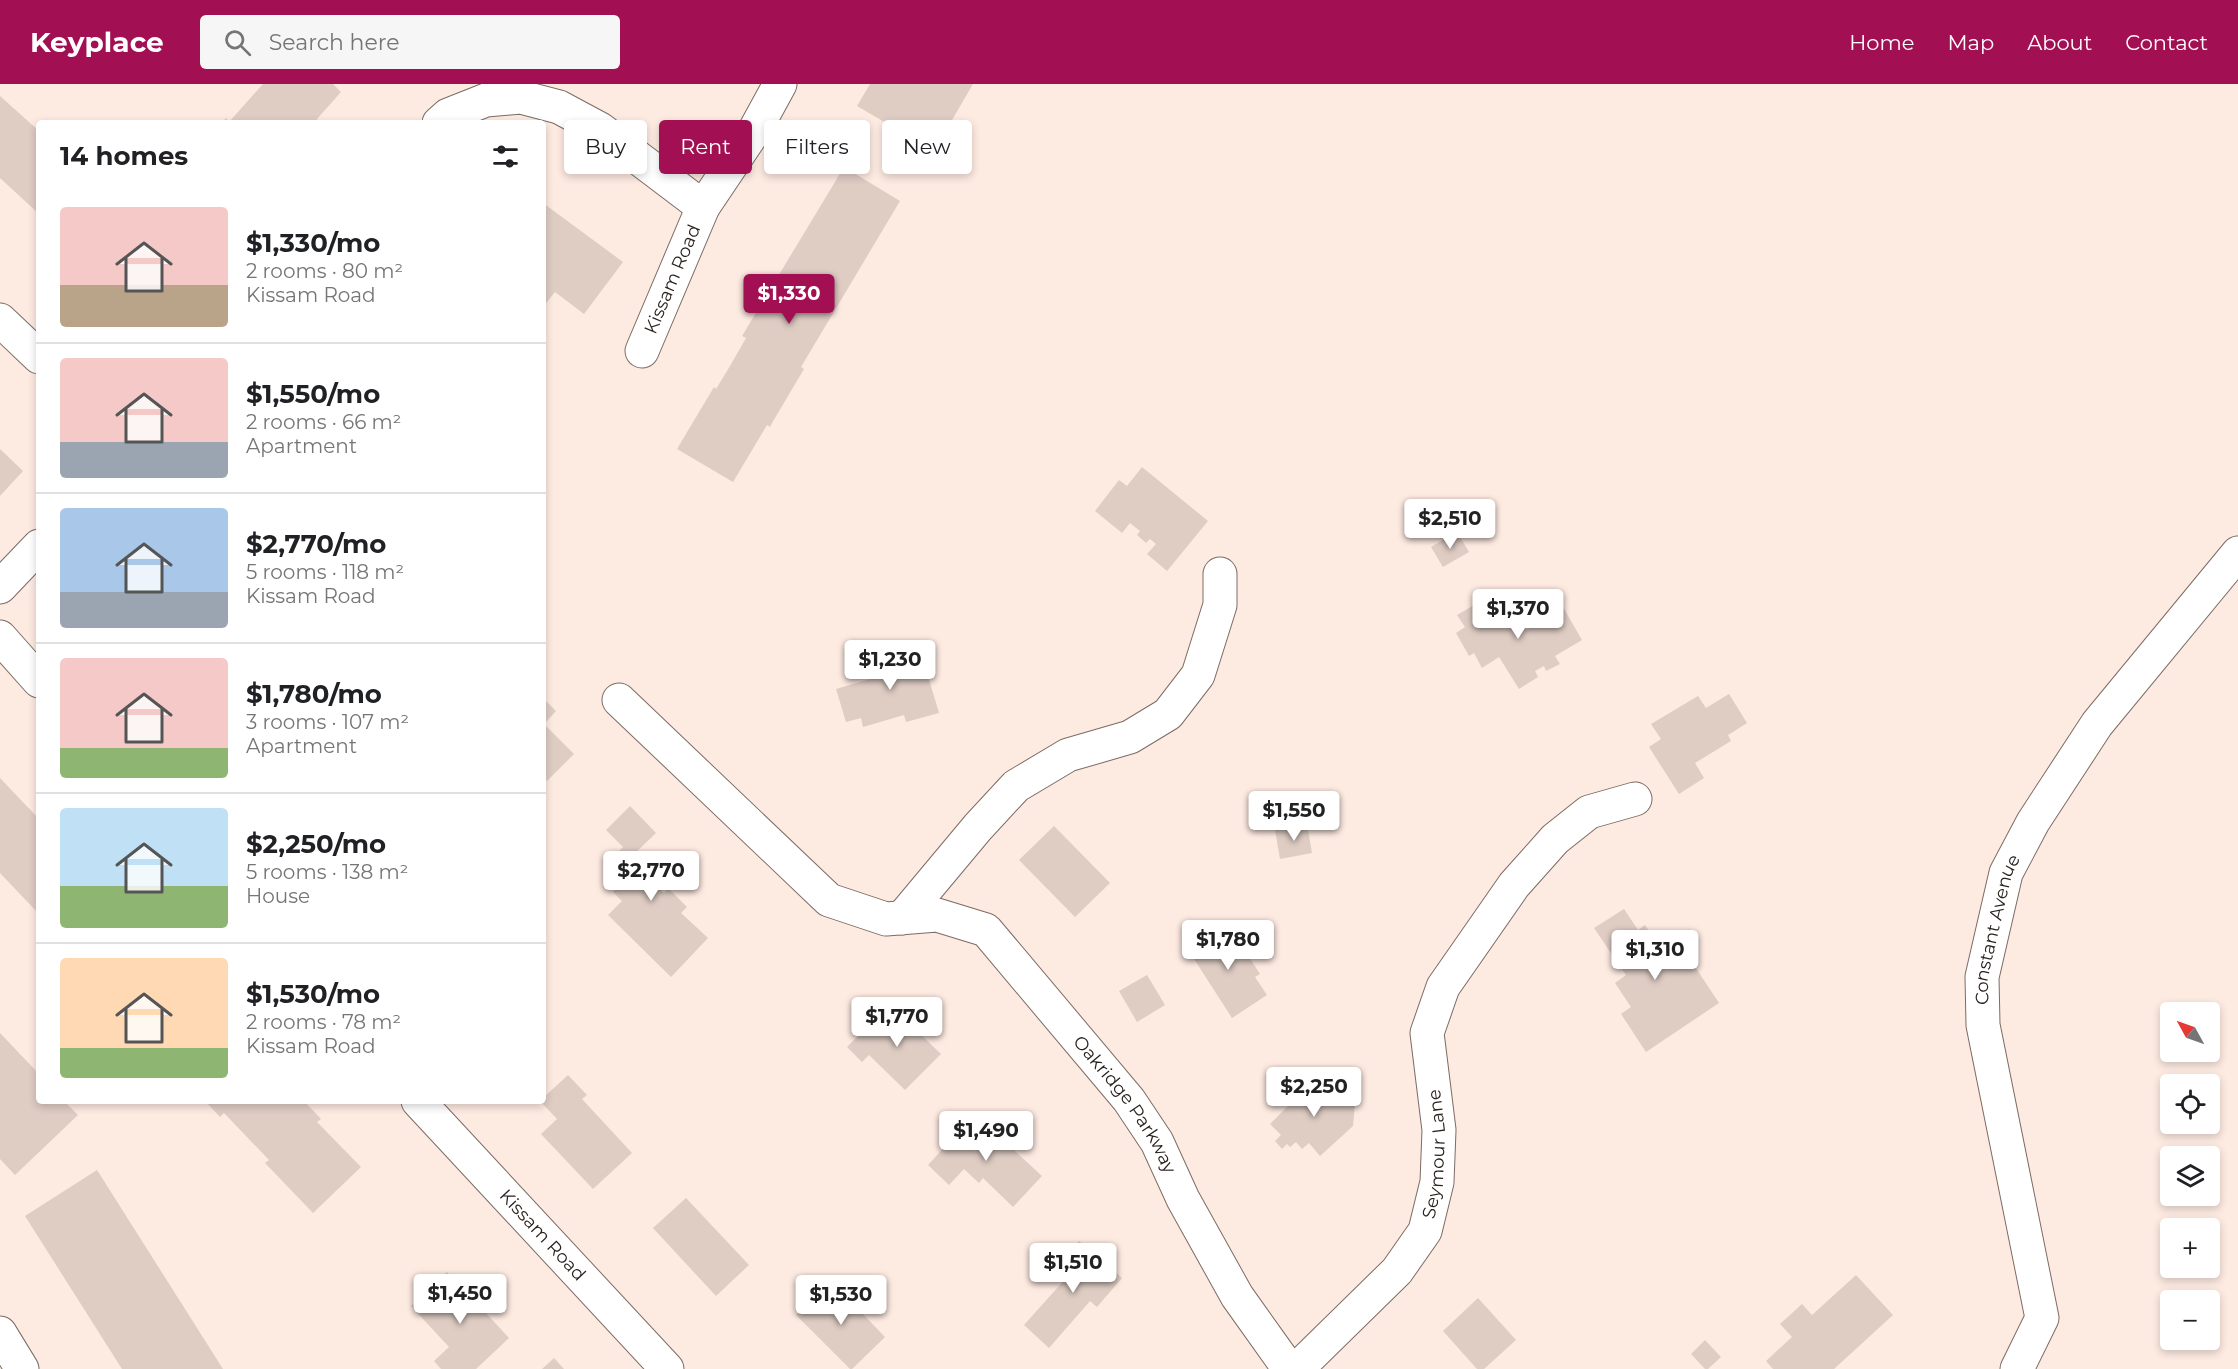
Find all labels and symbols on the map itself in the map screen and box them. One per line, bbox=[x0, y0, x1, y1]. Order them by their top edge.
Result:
street label: Kissam Road bbox=[640, 221, 705, 337]
pin: $1,330 bbox=[740, 274, 838, 325]
pin: $2,510 bbox=[1401, 499, 1499, 550]
pin: $1,370 bbox=[1469, 589, 1567, 640]
pin: $1,230 bbox=[841, 640, 939, 691]
pin: $1,550 bbox=[1245, 791, 1343, 842]
street label: Constant Avenue bbox=[1970, 850, 2025, 1005]
pin: $2,770 bbox=[602, 851, 700, 902]
pin: $1,780 bbox=[1179, 920, 1277, 971]
pin: $1,310 bbox=[1606, 930, 1704, 981]
pin: $1,770 bbox=[848, 997, 946, 1048]
north arrow bbox=[2160, 1002, 2220, 1062]
street label: Oakridge Parkway bbox=[1068, 1031, 1181, 1177]
pin: $2,250 bbox=[1265, 1067, 1363, 1118]
street label: Seymour Lane bbox=[1417, 1088, 1450, 1221]
pin: $1,490 bbox=[937, 1111, 1035, 1162]
street label: Kissam Road bbox=[495, 1185, 590, 1285]
pin: $1,510 bbox=[1024, 1243, 1122, 1294]
pin: $1,450 bbox=[411, 1274, 509, 1325]
pin: $1,530 bbox=[792, 1275, 890, 1326]

